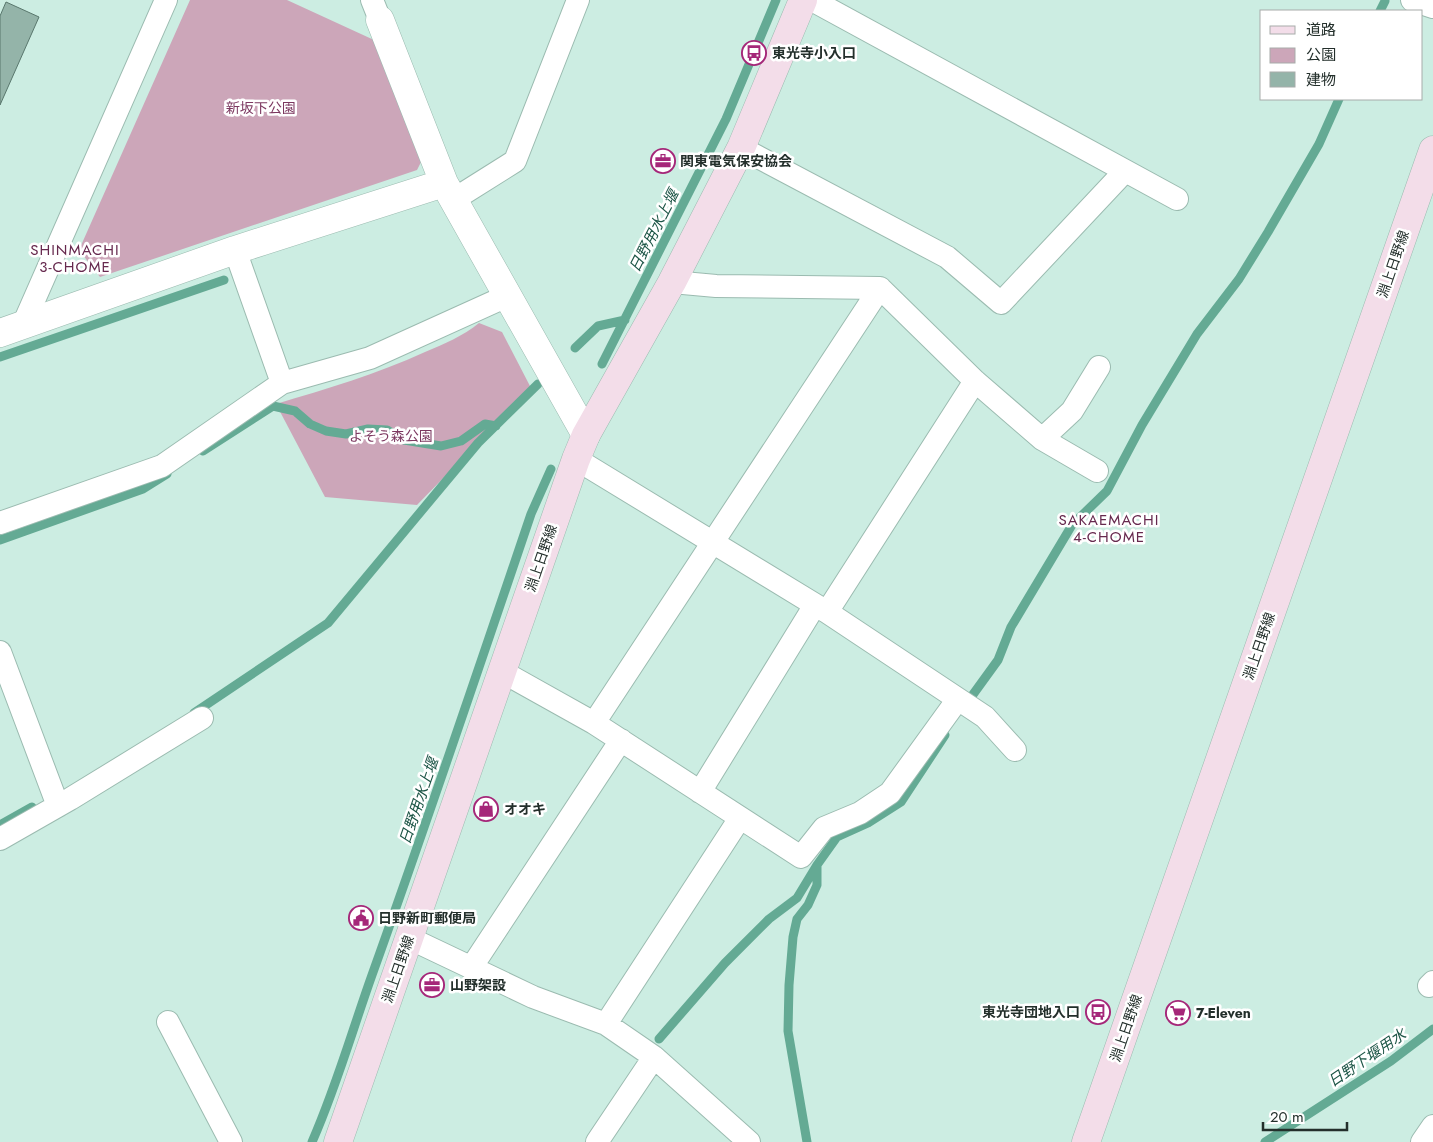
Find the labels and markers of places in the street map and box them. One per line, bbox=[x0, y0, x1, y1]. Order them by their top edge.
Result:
bus stop icon: 東光寺小入口 bbox=[741, 40, 767, 66]
place label: 東光寺小入口 bbox=[772, 43, 856, 63]
office icon: 関東電気保安協会 bbox=[650, 148, 676, 174]
place label: 関東電気保安協会 bbox=[680, 151, 792, 171]
shop icon: オオキ bbox=[473, 796, 499, 822]
place label: オオキ bbox=[504, 799, 546, 819]
public building icon: 日野新町郵便局 bbox=[348, 905, 374, 931]
place label: 日野新町郵便局 bbox=[378, 908, 476, 928]
office icon: 山野架設 bbox=[419, 972, 445, 998]
place label: 山野架設 bbox=[450, 975, 506, 995]
bus stop icon: 東光寺団地入口 bbox=[1085, 999, 1111, 1025]
supermarket icon: 7-Eleven bbox=[1165, 1000, 1191, 1026]
place label: 東光寺団地入口 bbox=[982, 1002, 1080, 1022]
place label: 7-Eleven bbox=[1196, 1003, 1251, 1023]

